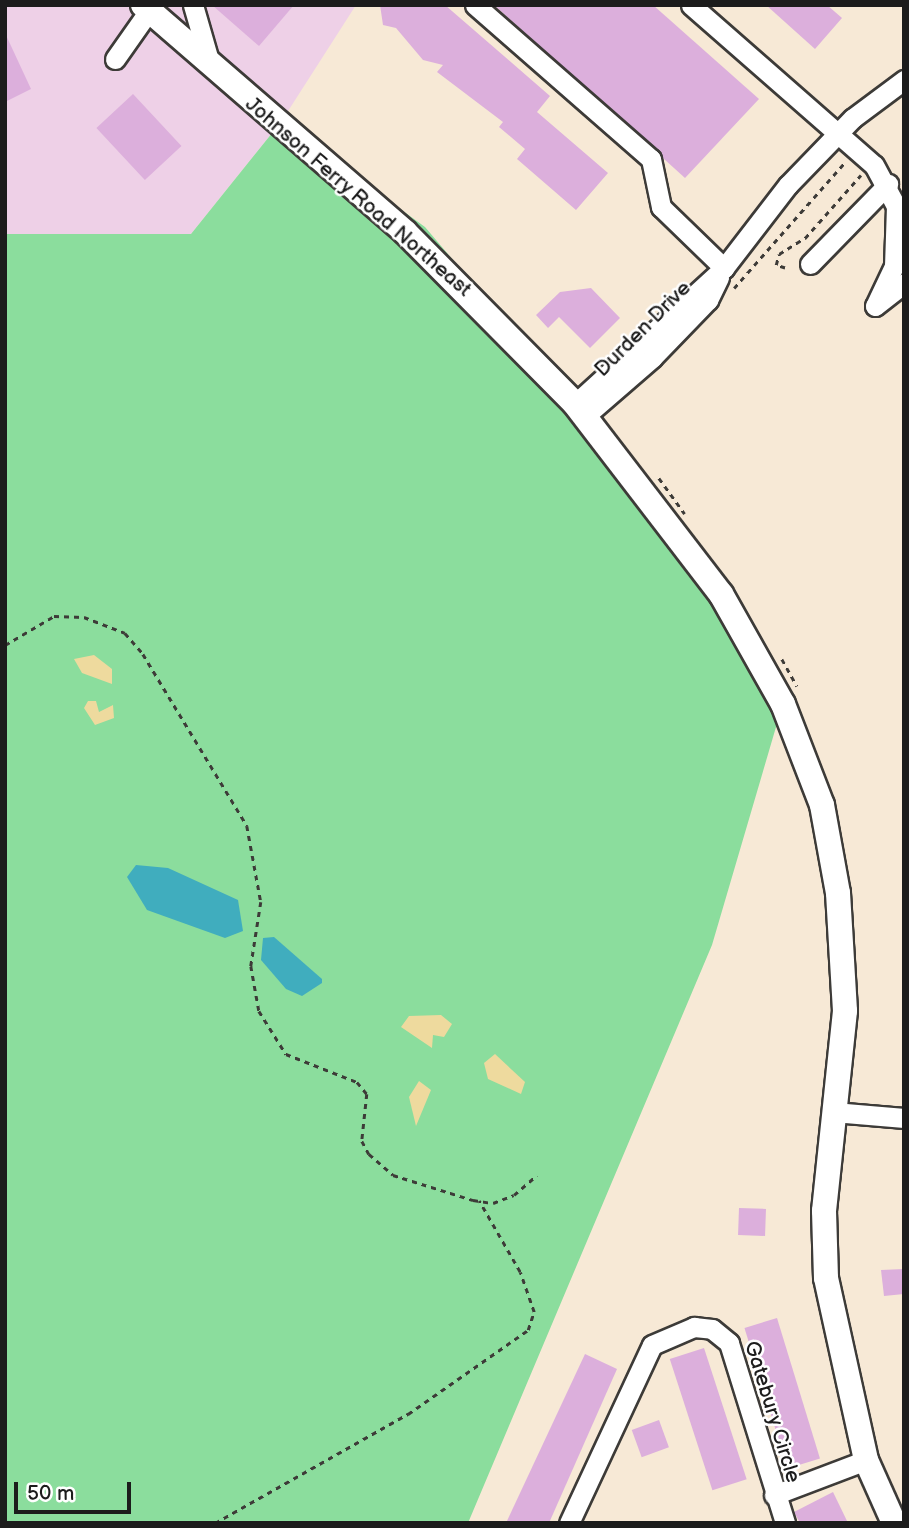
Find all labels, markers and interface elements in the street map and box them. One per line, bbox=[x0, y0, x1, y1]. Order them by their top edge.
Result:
street label: Johnson Ferry Road Northeast bbox=[239, 91, 477, 303]
street label: Durden Drive bbox=[590, 276, 696, 382]
street label: Gatebury Circle bbox=[738, 1337, 806, 1487]
scale bar bbox=[18, 1468, 135, 1512]
text: 50 m bbox=[27, 1481, 74, 1506]

